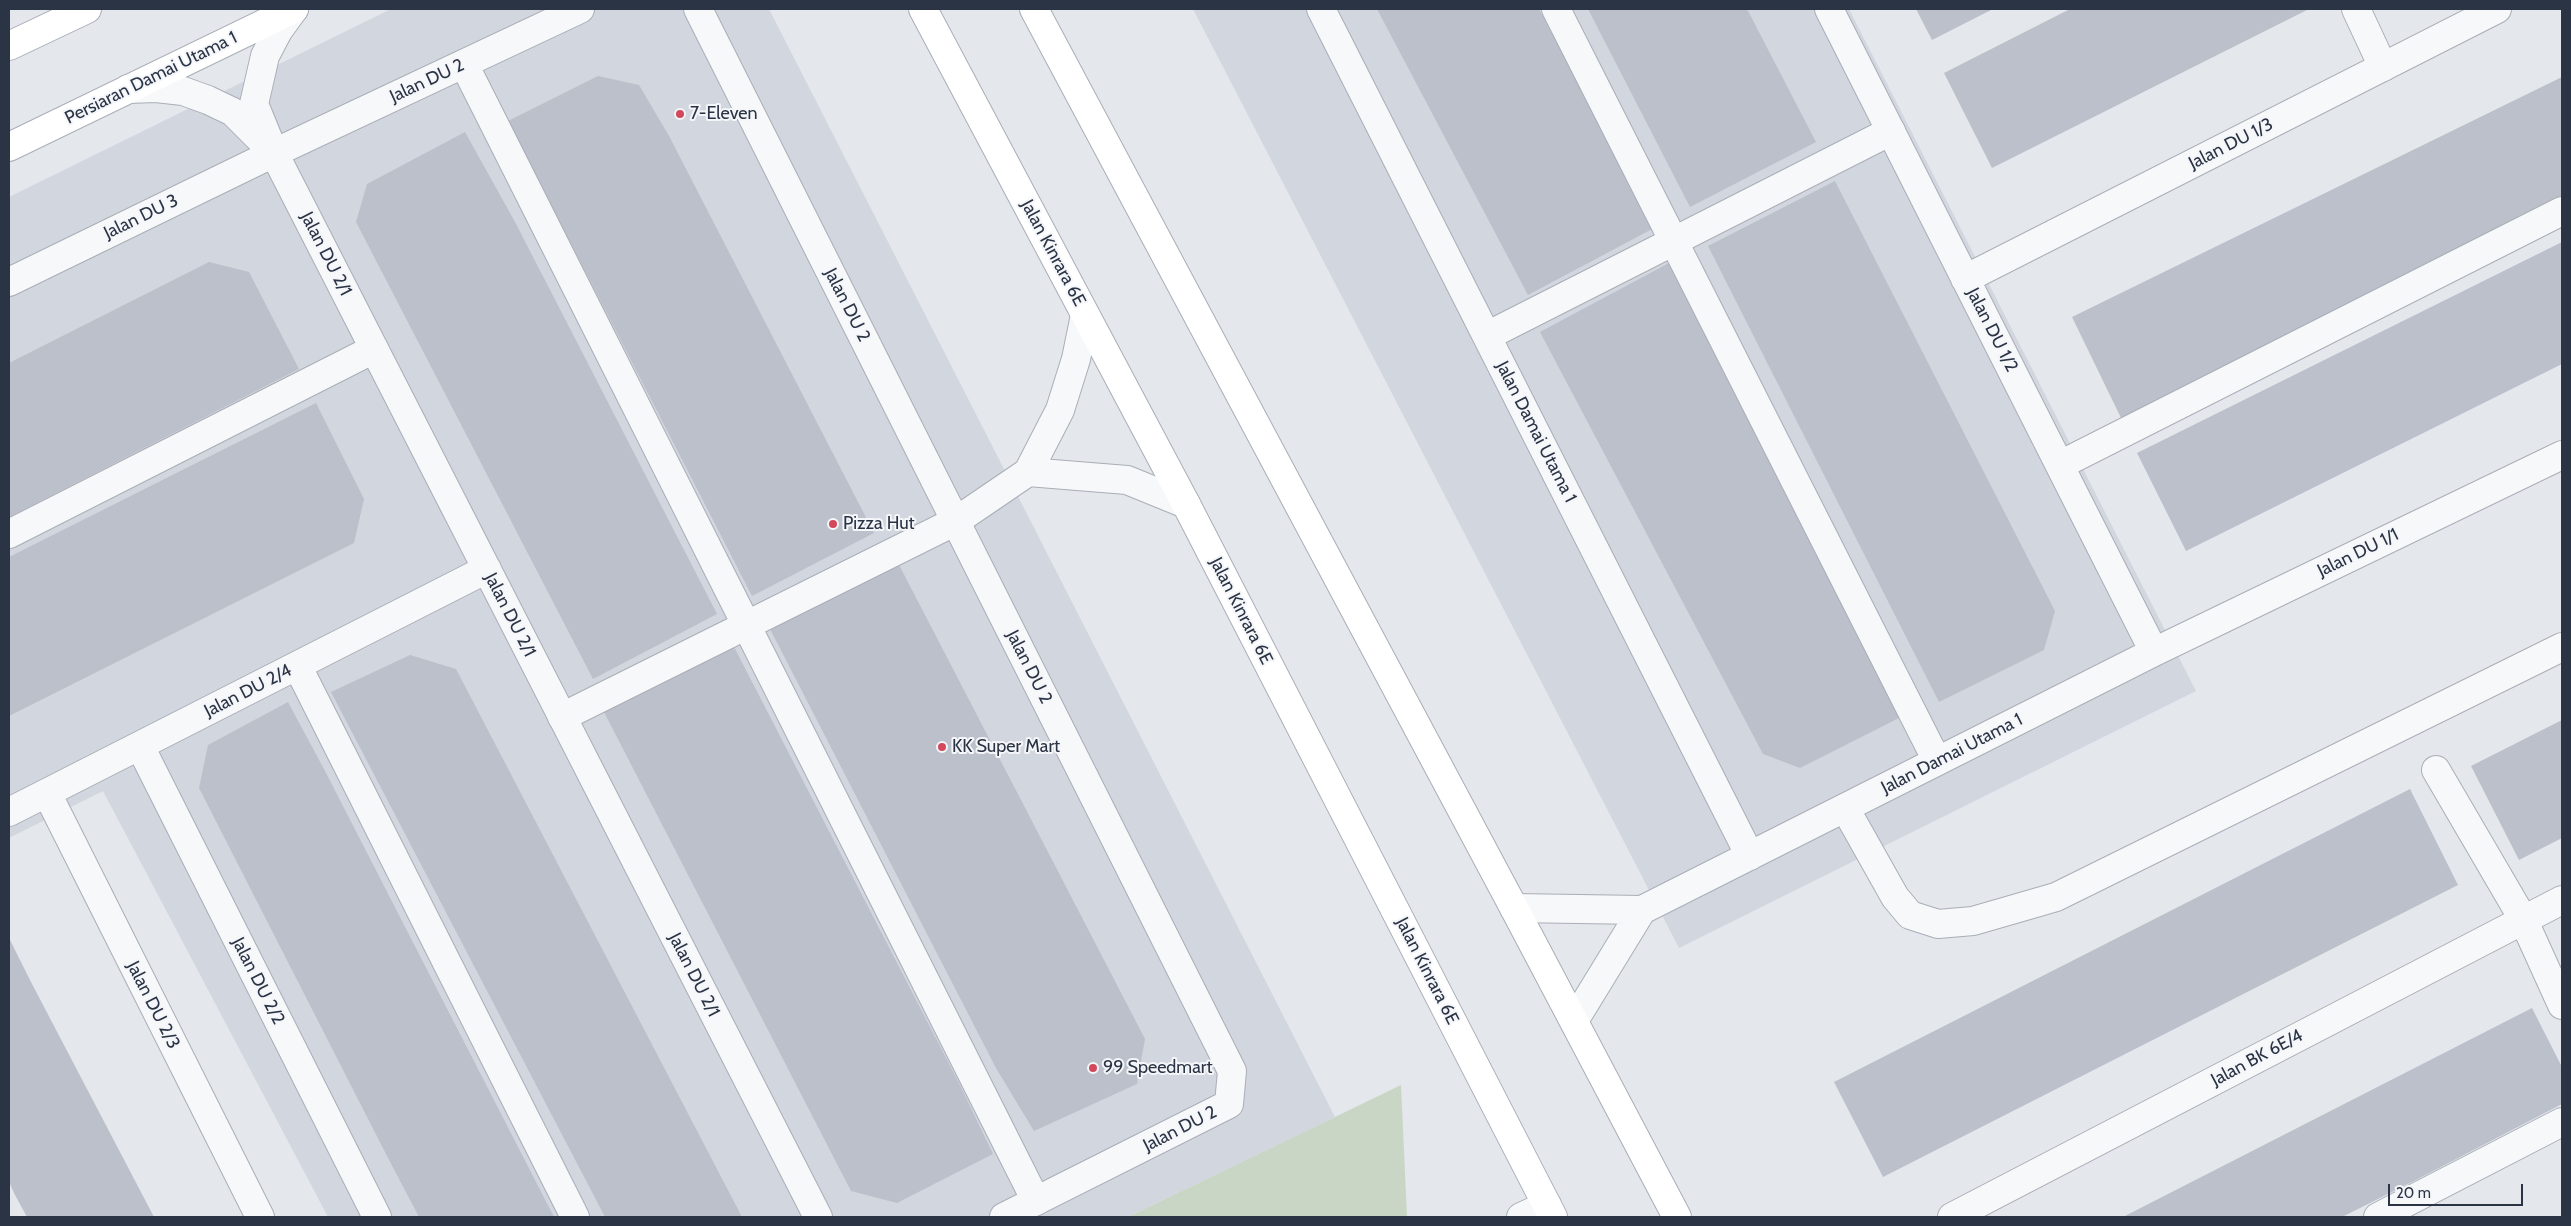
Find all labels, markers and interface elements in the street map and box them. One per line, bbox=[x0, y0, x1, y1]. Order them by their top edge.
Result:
street label: Persiaran Damai Utama 1 bbox=[61, 27, 241, 129]
street label: Jalan DU 2 bbox=[386, 54, 468, 108]
place label: 7-Eleven bbox=[690, 103, 758, 125]
marker: 7-Eleven bbox=[674, 108, 686, 120]
street label: Jalan DU 1/3 bbox=[2185, 114, 2277, 174]
street label: Jalan DU 3 bbox=[100, 190, 182, 244]
street label: Jalan Kinrara 6E bbox=[1016, 196, 1090, 310]
street label: Jalan DU 2/1 bbox=[296, 208, 356, 300]
street label: Jalan DU 2 bbox=[819, 265, 875, 345]
street label: Jalan DU 1/2 bbox=[1962, 284, 2022, 376]
street label: Jalan Damai Utama 1 bbox=[1491, 358, 1581, 506]
place label: Pizza Hut bbox=[843, 513, 915, 535]
marker: Pizza Hut bbox=[827, 518, 839, 530]
street label: Jalan DU 1/1 bbox=[2314, 524, 2402, 582]
street label: Jalan Kinrara 6E bbox=[1205, 554, 1277, 668]
street label: Jalan DU 2/1 bbox=[480, 569, 540, 661]
street label: Jalan DU 2 bbox=[1001, 627, 1057, 707]
street label: Jalan DU 2/4 bbox=[201, 660, 295, 722]
street label: Jalan Damai Utama 1 bbox=[1878, 709, 2026, 799]
place label: KK Super Mart bbox=[952, 736, 1060, 758]
marker: KK Super Mart bbox=[936, 741, 948, 753]
street label: Jalan Kinrara 6E bbox=[1391, 914, 1463, 1028]
street label: Jalan DU 2/1 bbox=[664, 929, 724, 1021]
street label: Jalan DU 2/2 bbox=[227, 934, 289, 1028]
street label: Jalan DU 2/3 bbox=[122, 958, 184, 1052]
street label: Jalan BK 6E/4 bbox=[2207, 1025, 2307, 1091]
place label: 99 Speedmart bbox=[1103, 1057, 1213, 1079]
marker: 99 Speedmart bbox=[1087, 1062, 1099, 1074]
street label: Jalan DU 2 bbox=[1140, 1101, 1220, 1157]
scale bar bbox=[2391, 1174, 2526, 1206]
text: 20 m bbox=[2396, 1184, 2431, 1202]

